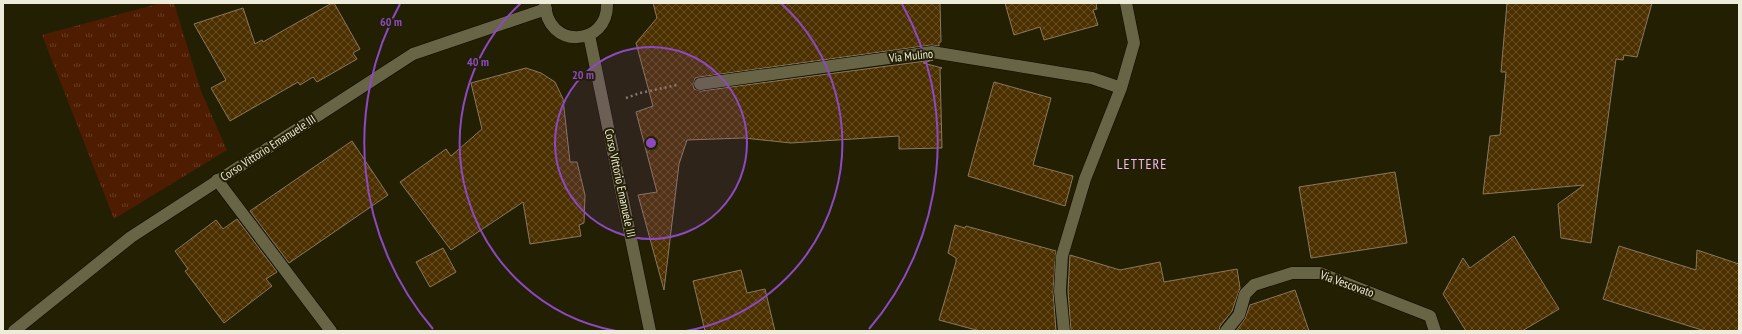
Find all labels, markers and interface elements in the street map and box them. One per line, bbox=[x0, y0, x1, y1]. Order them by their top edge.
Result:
text: 60 m bbox=[380, 14, 402, 29]
street label: Via Mulino bbox=[887, 46, 934, 65]
text: 40 m bbox=[467, 54, 489, 69]
text: 20 m bbox=[572, 67, 594, 82]
street label: Corso Vittorio Emanuele III bbox=[217, 111, 318, 184]
street label: Corso Vittorio Emanuele III bbox=[602, 127, 639, 238]
centre of rings bbox=[644, 136, 658, 150]
district label: LETTERE bbox=[1117, 155, 1167, 173]
street label: Via Vescovato bbox=[1317, 267, 1376, 300]

